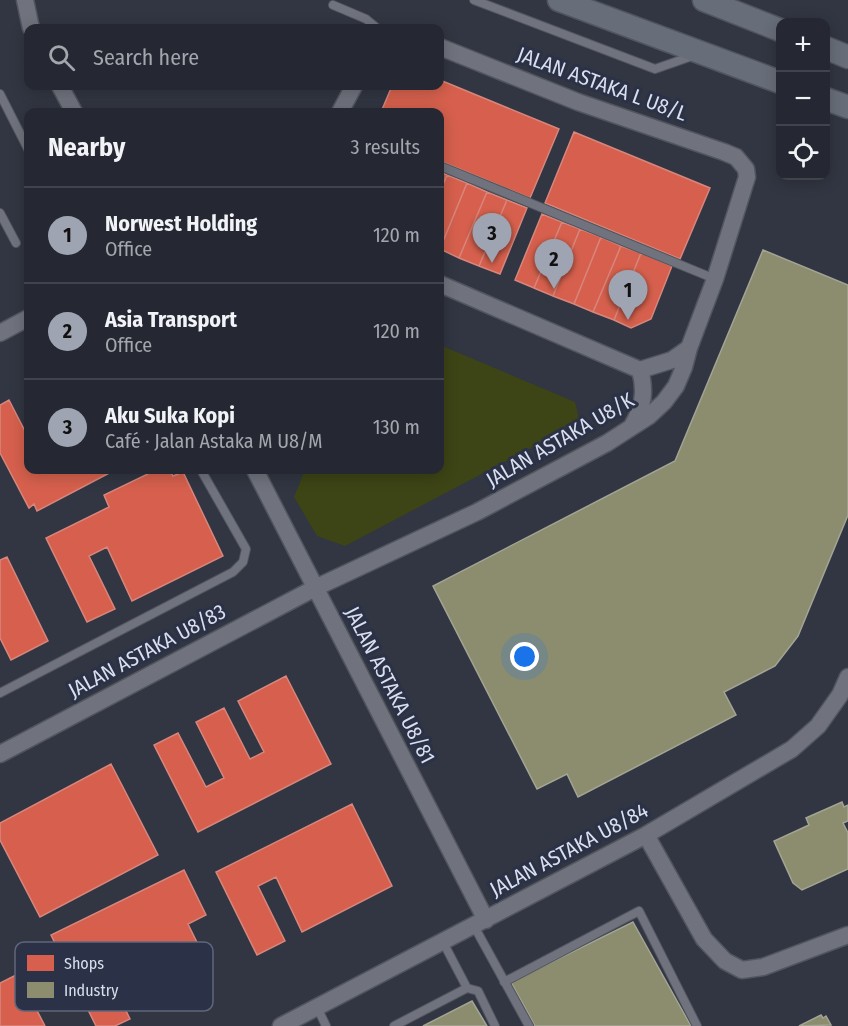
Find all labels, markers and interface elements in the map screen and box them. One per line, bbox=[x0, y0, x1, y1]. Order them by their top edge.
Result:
map controls bbox=[776, 18, 830, 180]
button: + bbox=[776, 18, 830, 72]
search box bbox=[24, 24, 444, 90]
icon: search bbox=[45, 41, 78, 74]
street label: JALAN ASTAKA L U8/L bbox=[514, 41, 691, 127]
text: Search here bbox=[93, 44, 199, 71]
button: − bbox=[776, 72, 830, 126]
button: locate bbox=[776, 126, 830, 180]
text: Nearby bbox=[48, 132, 125, 163]
text: 3 results bbox=[351, 135, 420, 159]
text: Norwest Holding bbox=[105, 210, 257, 237]
pin: 3 bbox=[472, 214, 512, 263]
text: 1 bbox=[63, 223, 72, 247]
text: 120 m bbox=[373, 223, 420, 247]
text: Office bbox=[105, 237, 152, 261]
pin: 2 bbox=[534, 240, 574, 289]
pin: 1 bbox=[608, 270, 648, 320]
text: Asia Transport bbox=[105, 306, 237, 333]
text: 2 bbox=[63, 319, 72, 343]
text: 120 m bbox=[373, 319, 420, 343]
text: Office bbox=[105, 333, 152, 357]
street label: JALAN ASTAKA U8/K bbox=[481, 387, 639, 493]
text: Aku Suka Kopi bbox=[105, 402, 235, 429]
text: 3 bbox=[63, 415, 72, 439]
text: 130 m bbox=[373, 415, 420, 439]
text: Café · Jalan Astaka M U8/M bbox=[105, 429, 323, 453]
street label: JALAN ASTAKA U8/83 bbox=[64, 599, 230, 703]
street label: JALAN ASTAKA U8/81 bbox=[339, 602, 441, 768]
your location bbox=[510, 642, 539, 671]
street label: JALAN ASTAKA U8/84 bbox=[485, 797, 653, 903]
legend bbox=[15, 942, 213, 1011]
text: Shops bbox=[64, 954, 104, 973]
text: Industry bbox=[64, 981, 119, 1000]

